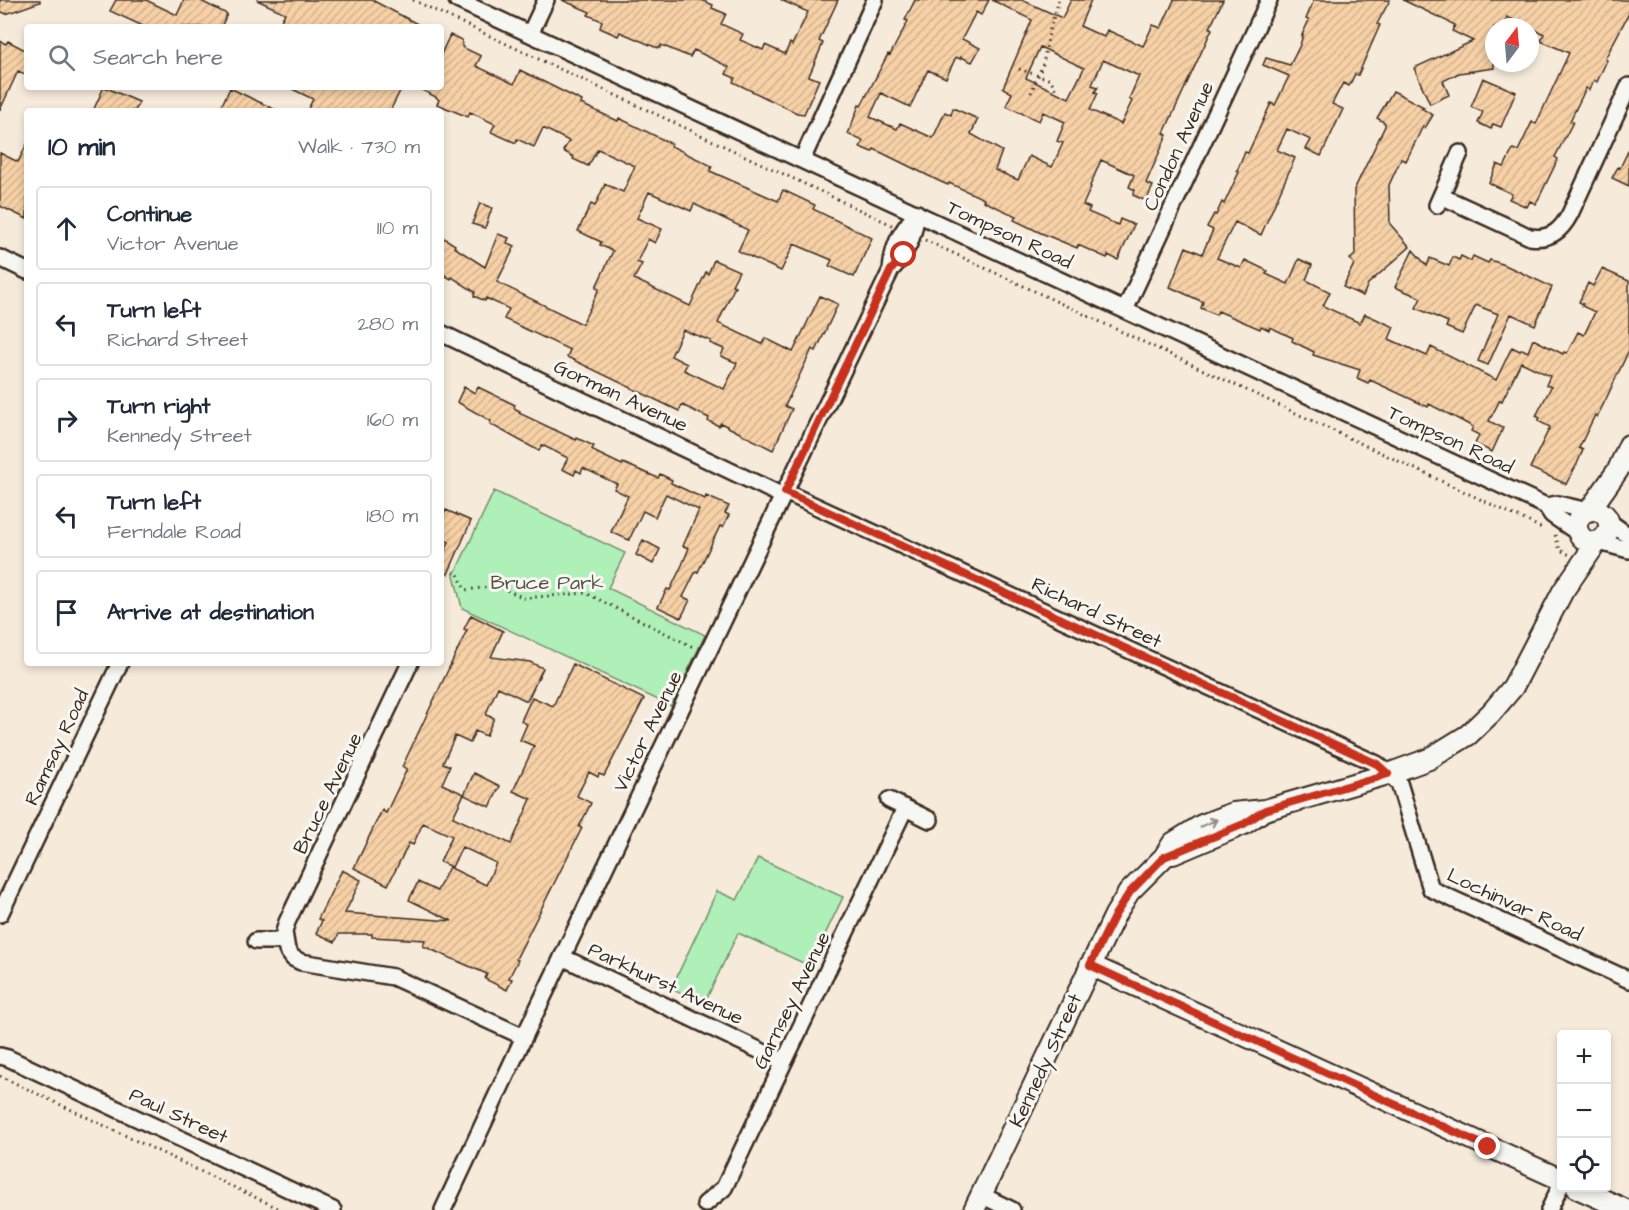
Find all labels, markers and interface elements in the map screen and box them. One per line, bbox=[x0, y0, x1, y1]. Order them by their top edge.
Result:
north arrow bbox=[1485, 18, 1539, 72]
search box bbox=[24, 24, 444, 90]
icon: search bbox=[45, 41, 78, 74]
text: Search here bbox=[93, 42, 223, 73]
street label: Condon Avenue bbox=[1137, 77, 1221, 216]
text: 10 min bbox=[48, 129, 115, 165]
text: Walk · 730 m bbox=[298, 133, 420, 161]
street label: Tompson Road bbox=[942, 194, 1077, 276]
text: Continue bbox=[107, 199, 192, 230]
icon: ahead bbox=[50, 212, 83, 245]
text: 110 m bbox=[377, 214, 418, 242]
text: Victor Avenue bbox=[107, 230, 239, 258]
route start bbox=[890, 241, 916, 267]
text: Turn left bbox=[107, 295, 201, 326]
icon: left bbox=[50, 308, 83, 341]
text: 280 m bbox=[357, 310, 418, 338]
text: Richard Street bbox=[107, 326, 248, 354]
street label: Gorman Avenue bbox=[549, 353, 692, 439]
text: Turn right bbox=[107, 391, 210, 422]
street label: Tompson Road bbox=[1383, 399, 1518, 481]
icon: right bbox=[50, 404, 83, 437]
text: 160 m bbox=[367, 406, 418, 434]
text: Kennedy Street bbox=[107, 422, 252, 450]
text: Turn left bbox=[107, 487, 201, 518]
icon: left bbox=[50, 500, 83, 533]
text: 180 m bbox=[366, 502, 418, 530]
text: Ferndale Road bbox=[107, 518, 241, 546]
park label: Bruce Park bbox=[490, 569, 604, 597]
street label: Richard Street bbox=[1027, 570, 1166, 655]
icon: arrive bbox=[50, 596, 83, 629]
text: Arrive at destination bbox=[107, 597, 314, 628]
street label: Victor Avenue bbox=[606, 666, 689, 797]
street label: Ramsay Road bbox=[18, 685, 97, 810]
street label: Bruce Avenue bbox=[286, 728, 369, 859]
one-way arrow bbox=[1199, 816, 1217, 828]
street label: Lochinvar Road bbox=[1442, 861, 1587, 948]
street label: Garnsey Avenue bbox=[746, 927, 838, 1074]
street label: Parkhurst Avenue bbox=[583, 936, 748, 1032]
street label: Kennedy Street bbox=[1003, 989, 1090, 1132]
map controls bbox=[1557, 1030, 1611, 1192]
button: + bbox=[1557, 1030, 1611, 1084]
street label: Paul Street bbox=[125, 1081, 233, 1151]
button: − bbox=[1557, 1084, 1611, 1138]
route end bbox=[1474, 1133, 1500, 1159]
button: locate bbox=[1557, 1138, 1611, 1192]

